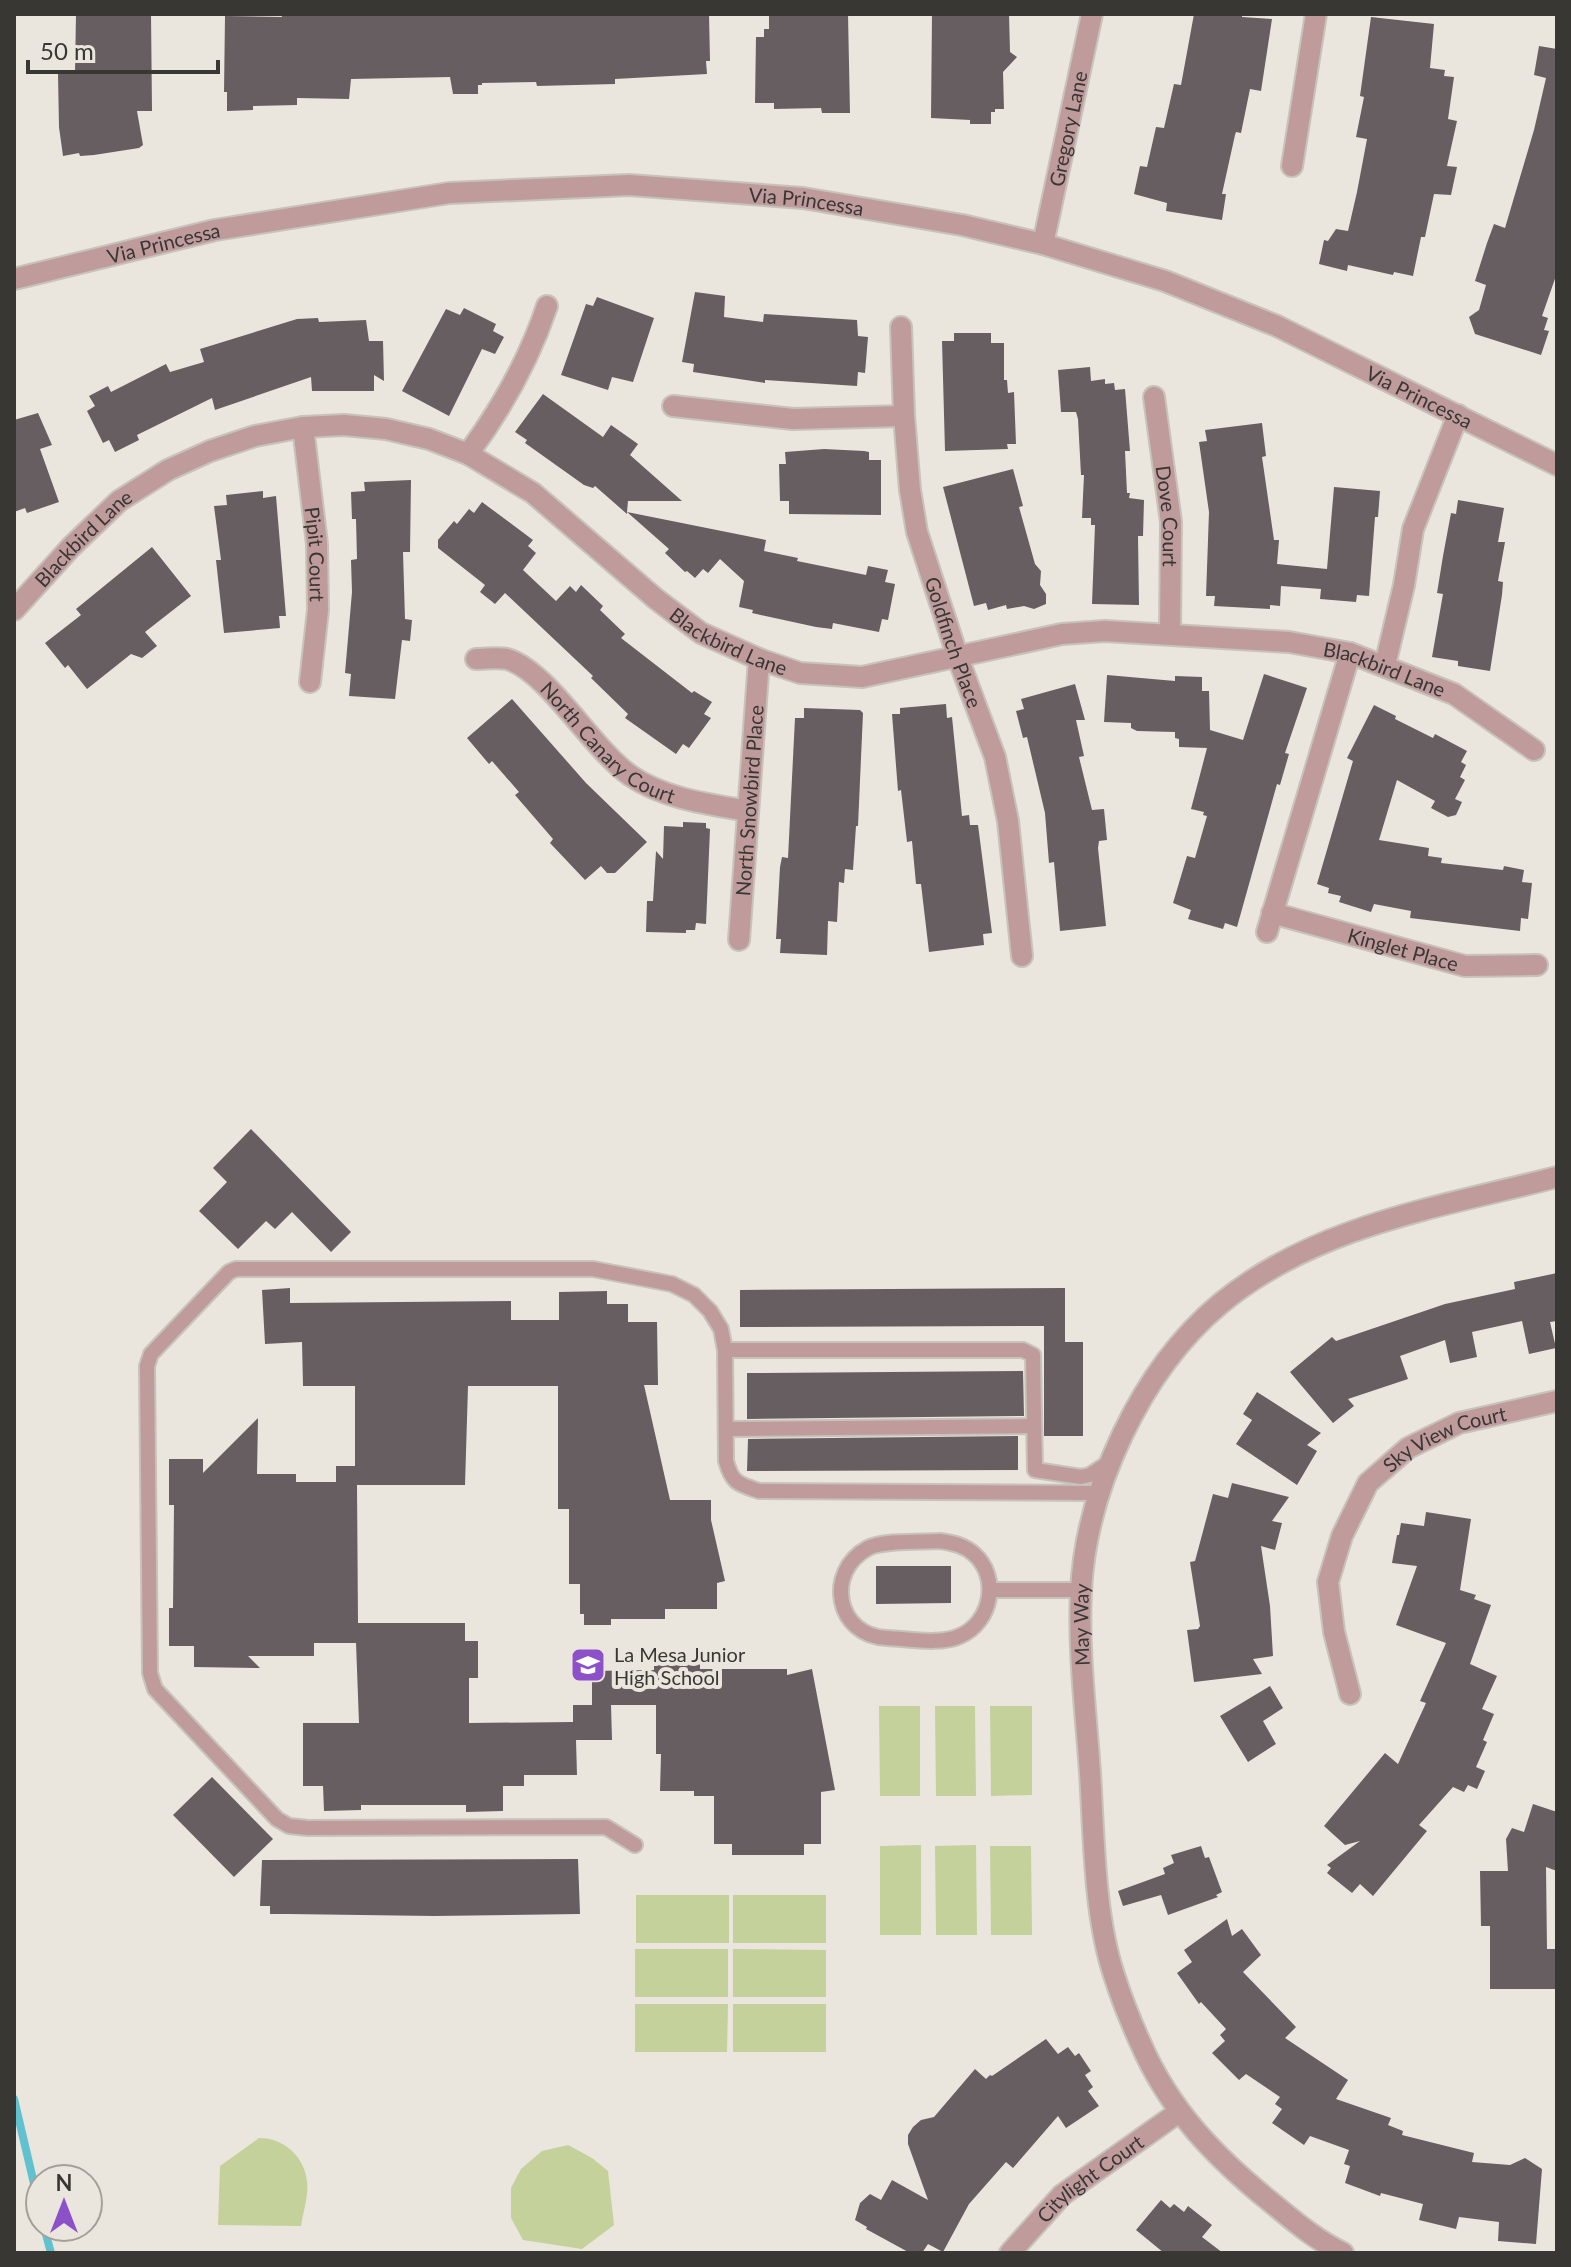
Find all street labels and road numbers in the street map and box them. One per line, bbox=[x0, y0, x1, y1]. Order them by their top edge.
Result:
street label: Gregory Lane bbox=[1044, 69, 1092, 189]
street label: Via Princessa bbox=[748, 182, 866, 220]
street label: Via Princessa bbox=[105, 217, 222, 268]
street label: Via Princessa bbox=[1362, 360, 1476, 433]
street label: Dove Court bbox=[1151, 464, 1183, 567]
street label: Blackbird Lane bbox=[29, 484, 136, 591]
street label: Pipit Court bbox=[301, 505, 330, 602]
street label: Goldfinch Place bbox=[920, 574, 987, 711]
street label: Blackbird Lane bbox=[665, 602, 790, 680]
street label: Blackbird Lane bbox=[1322, 636, 1449, 701]
street label: North Canary Court bbox=[536, 676, 678, 807]
street label: North Snowbird Place bbox=[730, 704, 768, 897]
street label: Kinglet Place bbox=[1345, 922, 1461, 976]
street label: Sky View Court bbox=[1378, 1401, 1508, 1477]
street label: May Way bbox=[1068, 1582, 1094, 1666]
street label: Citylight Court bbox=[1031, 2129, 1148, 2227]

